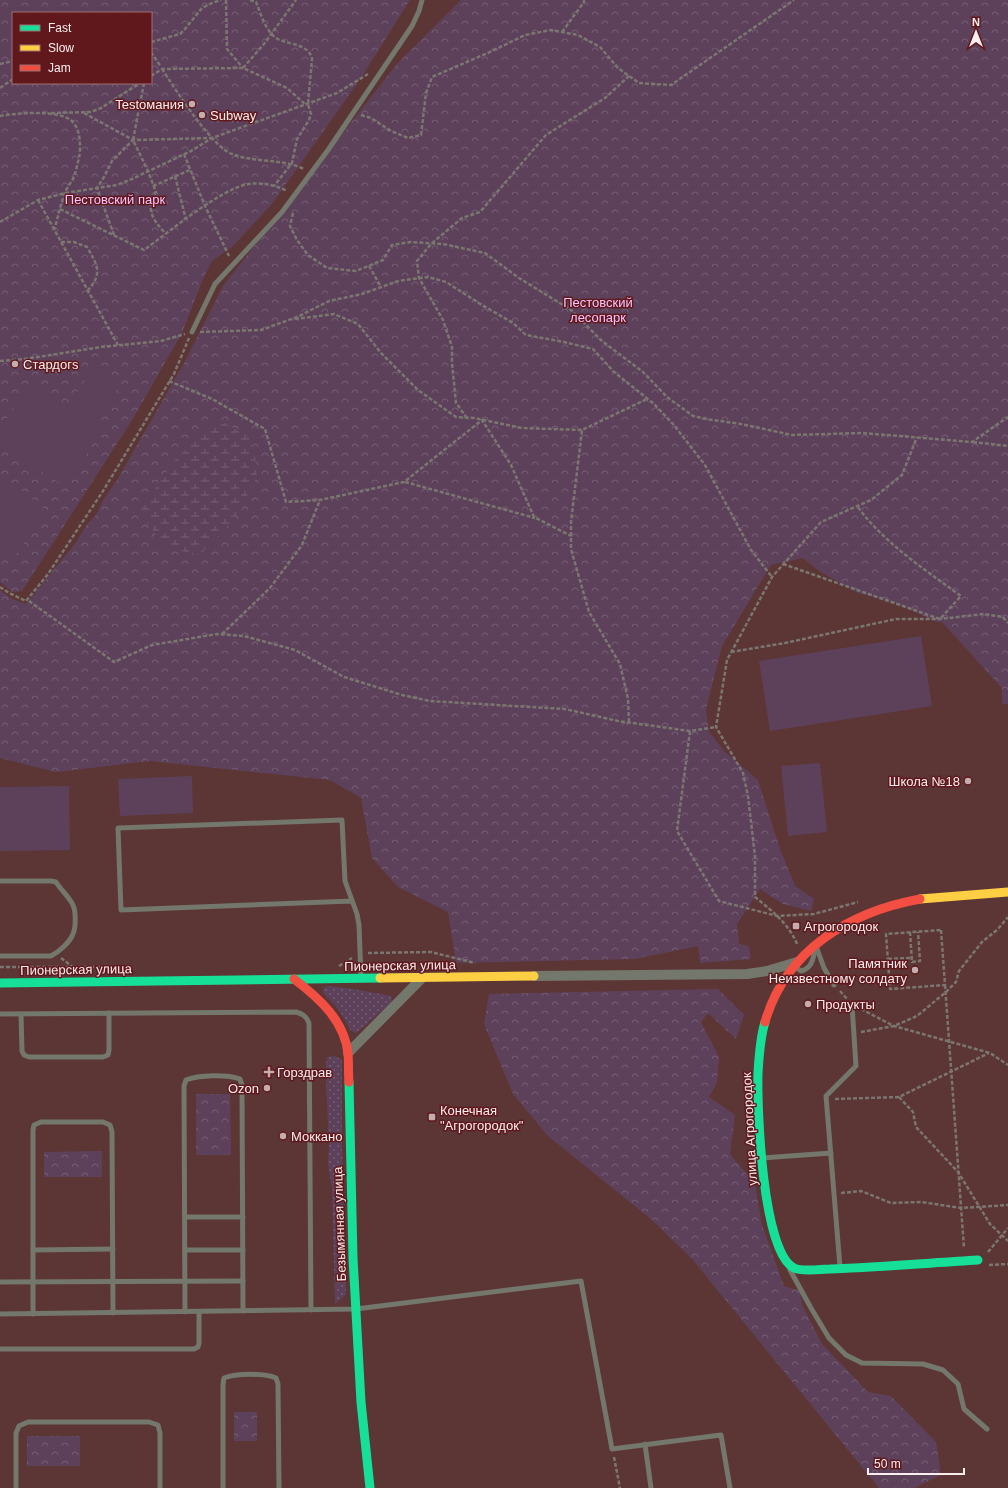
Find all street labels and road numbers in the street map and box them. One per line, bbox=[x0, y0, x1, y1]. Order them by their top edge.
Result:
street label: Пионерская улица bbox=[344, 957, 457, 974]
street label: Пионерская улица bbox=[20, 961, 133, 978]
street label: улица Агрогородок bbox=[739, 1072, 760, 1186]
street label: Безымянная улица bbox=[330, 1166, 349, 1282]

